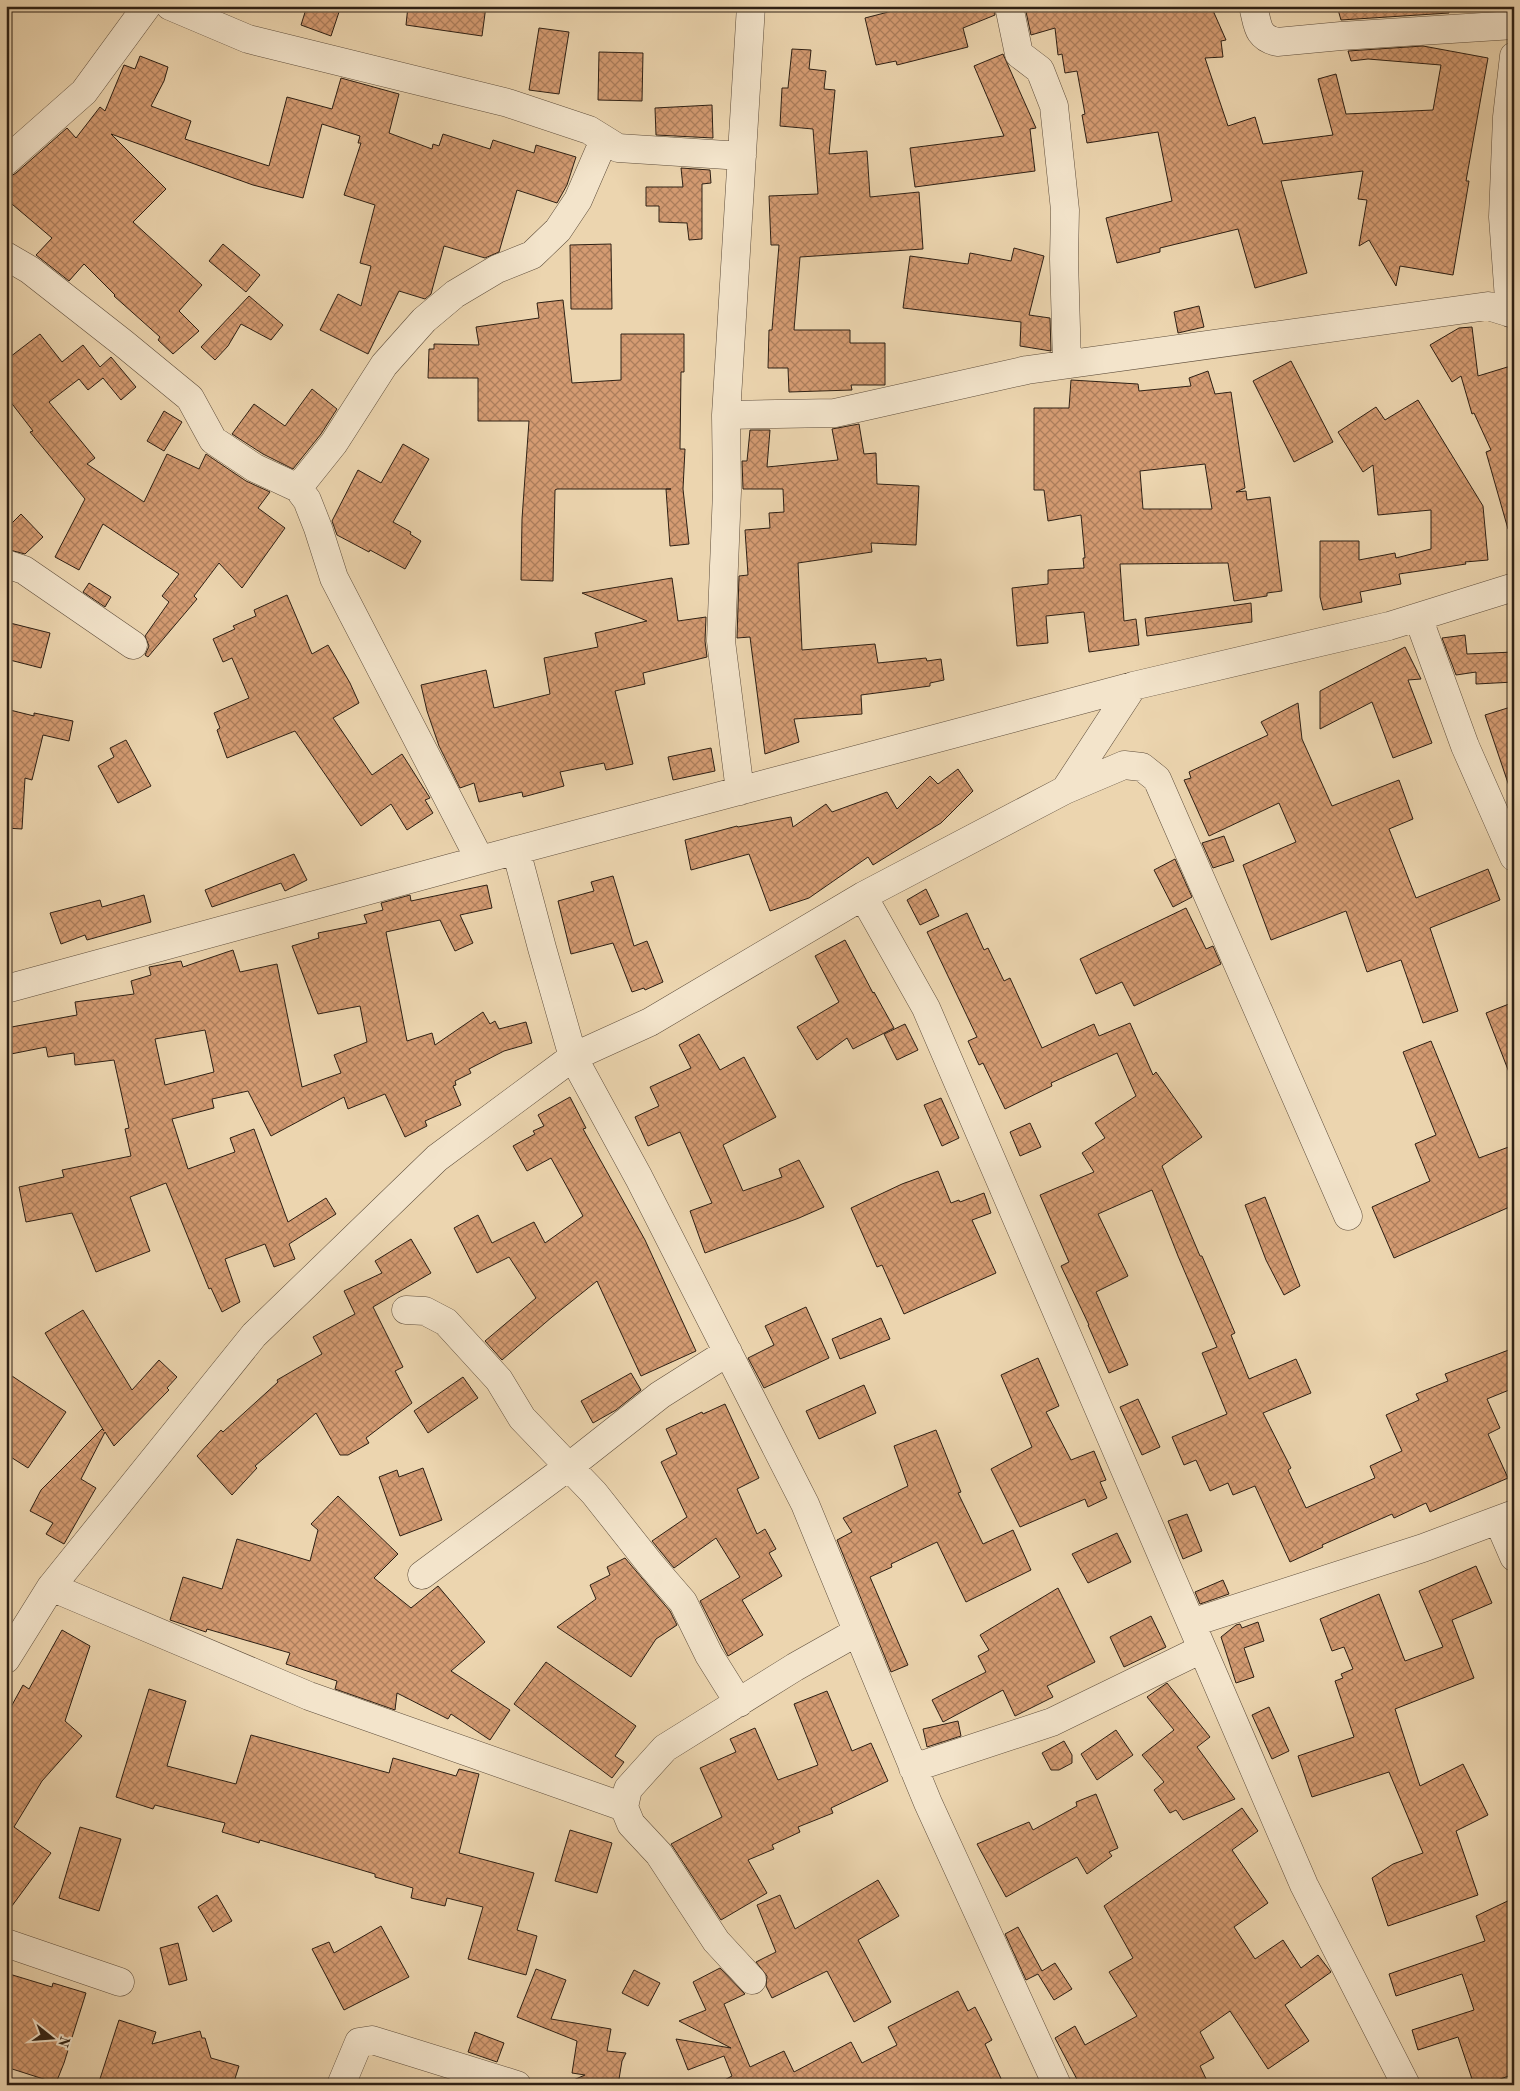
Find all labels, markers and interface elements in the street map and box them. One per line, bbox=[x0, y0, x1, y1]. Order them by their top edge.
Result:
north arrow bbox=[28, 2014, 78, 2064]
text: N bbox=[55, 2034, 72, 2049]

